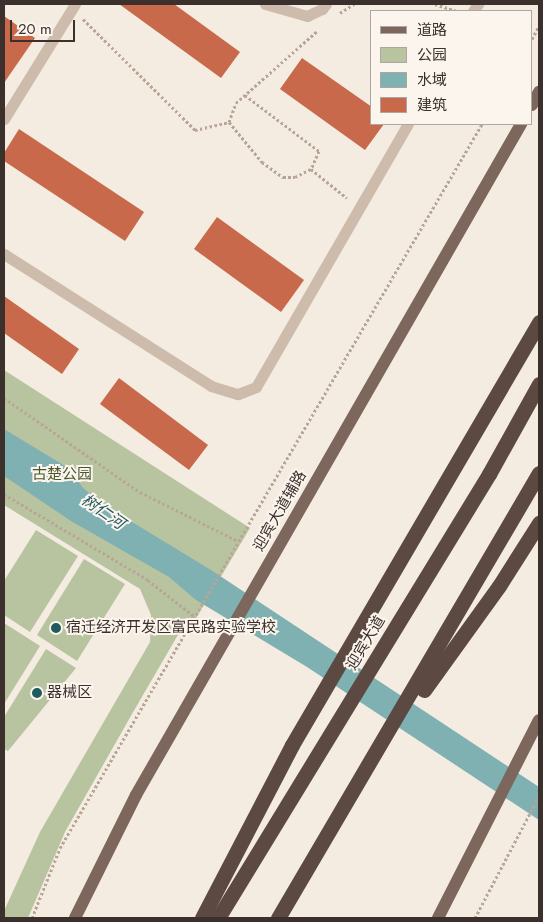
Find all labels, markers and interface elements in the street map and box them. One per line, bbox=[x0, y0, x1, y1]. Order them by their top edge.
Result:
scale bar bbox=[12, 10, 78, 42]
legend bbox=[370, 10, 533, 125]
text: 20 m bbox=[18, 18, 52, 40]
text: 道路 bbox=[417, 19, 447, 41]
text: 公园 bbox=[417, 44, 447, 66]
text: 水域 bbox=[417, 69, 447, 91]
text: 建筑 bbox=[417, 94, 447, 116]
park label: 古楚公园 bbox=[32, 466, 92, 484]
street label: 迎宾大道辅路 bbox=[250, 468, 310, 554]
water label: 树仁河 bbox=[78, 490, 128, 534]
street label: 迎宾大道 bbox=[343, 613, 389, 673]
place label: 宿迁经济开发区富民路实验学校 bbox=[66, 619, 276, 637]
marker: 宿迁经济开发区富民路实验学校 bbox=[50, 622, 62, 634]
place label: 器械区 bbox=[47, 684, 92, 702]
marker: 器械区 bbox=[31, 687, 43, 699]

